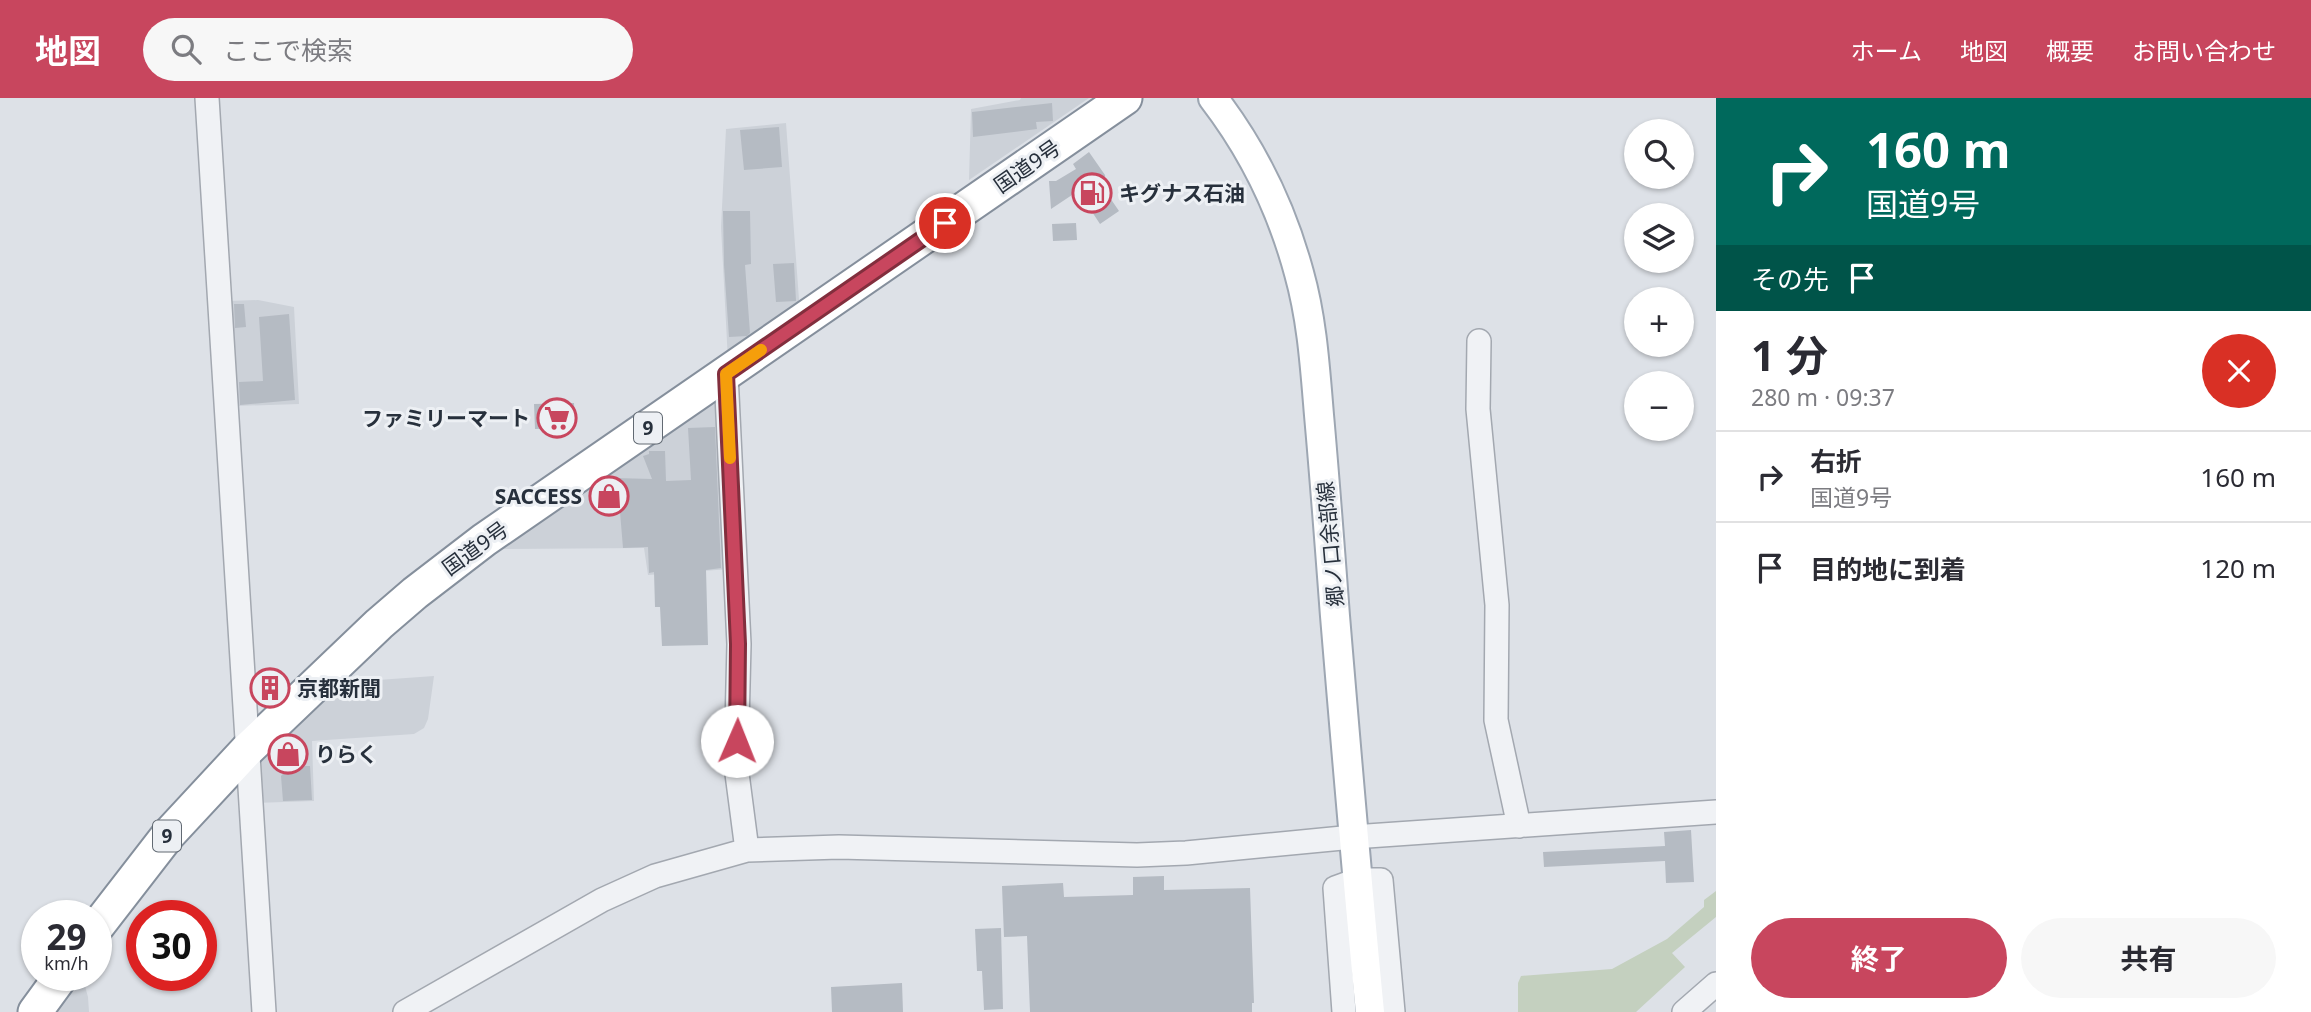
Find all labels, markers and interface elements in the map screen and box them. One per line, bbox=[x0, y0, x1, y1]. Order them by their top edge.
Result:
search box bbox=[143, 18, 633, 81]
text: 地図 bbox=[35, 28, 101, 73]
icon: search bbox=[167, 30, 205, 68]
text: ここで検索 bbox=[223, 32, 353, 68]
text: ホーム bbox=[1851, 34, 1922, 67]
text: 地図 bbox=[1960, 34, 2008, 67]
text: 概要 bbox=[2046, 34, 2094, 67]
text: お問い合わせ bbox=[2132, 34, 2276, 67]
text: 160 m bbox=[1866, 116, 2011, 182]
map controls bbox=[1624, 119, 1694, 441]
button: search bbox=[1624, 119, 1694, 189]
icon: right bbox=[1751, 126, 1842, 217]
street label: 国道9号 bbox=[988, 133, 1066, 199]
fuel station icon: キグナス石油 bbox=[1071, 172, 1113, 214]
place label: キグナス石油 bbox=[1119, 179, 1245, 207]
text: 国道9号 bbox=[1866, 182, 1980, 225]
pin bbox=[915, 193, 975, 253]
button: layers bbox=[1624, 203, 1694, 273]
icon: arrive bbox=[926, 204, 964, 242]
icon: arrive bbox=[1843, 259, 1881, 297]
text: その先 bbox=[1751, 261, 1829, 297]
button: + bbox=[1624, 287, 1694, 357]
text: 1 分 bbox=[1751, 326, 1828, 383]
button: close bbox=[2202, 334, 2276, 408]
button: − bbox=[1624, 371, 1694, 441]
text: 280 m · 09:37 bbox=[1751, 381, 1895, 413]
supermarket icon: ファミリーマート bbox=[536, 397, 578, 439]
place label: ファミリーマート bbox=[362, 404, 530, 432]
road number: 9 bbox=[634, 412, 662, 444]
text: 右折 bbox=[1810, 443, 1862, 479]
icon: right bbox=[1751, 458, 1789, 496]
text: 160 m bbox=[2200, 459, 2276, 495]
shop icon: SACCESS bbox=[588, 475, 630, 517]
street label: 郷ノ口余部線 bbox=[1311, 480, 1349, 608]
text: 国道9号 bbox=[1810, 481, 1892, 513]
place label: SACCESS bbox=[495, 482, 582, 510]
street label: 国道9号 bbox=[436, 515, 514, 581]
icon: arrive bbox=[1751, 549, 1789, 587]
text: 120 m bbox=[2200, 550, 2276, 586]
text: 目的地に到着 bbox=[1810, 551, 1966, 587]
building icon: 京都新聞 bbox=[249, 667, 291, 709]
place label: 京都新聞 bbox=[297, 674, 381, 702]
position arrow bbox=[700, 704, 774, 778]
shop icon: りらく bbox=[267, 733, 309, 775]
place label: りらく bbox=[315, 740, 378, 768]
road number: 9 bbox=[153, 820, 181, 852]
speed limit sign: 30 bbox=[126, 900, 217, 991]
text: 29 bbox=[46, 913, 87, 960]
button: 終了 bbox=[1751, 918, 2007, 998]
button: 共有 bbox=[2021, 918, 2276, 998]
text: km/h bbox=[44, 951, 89, 975]

